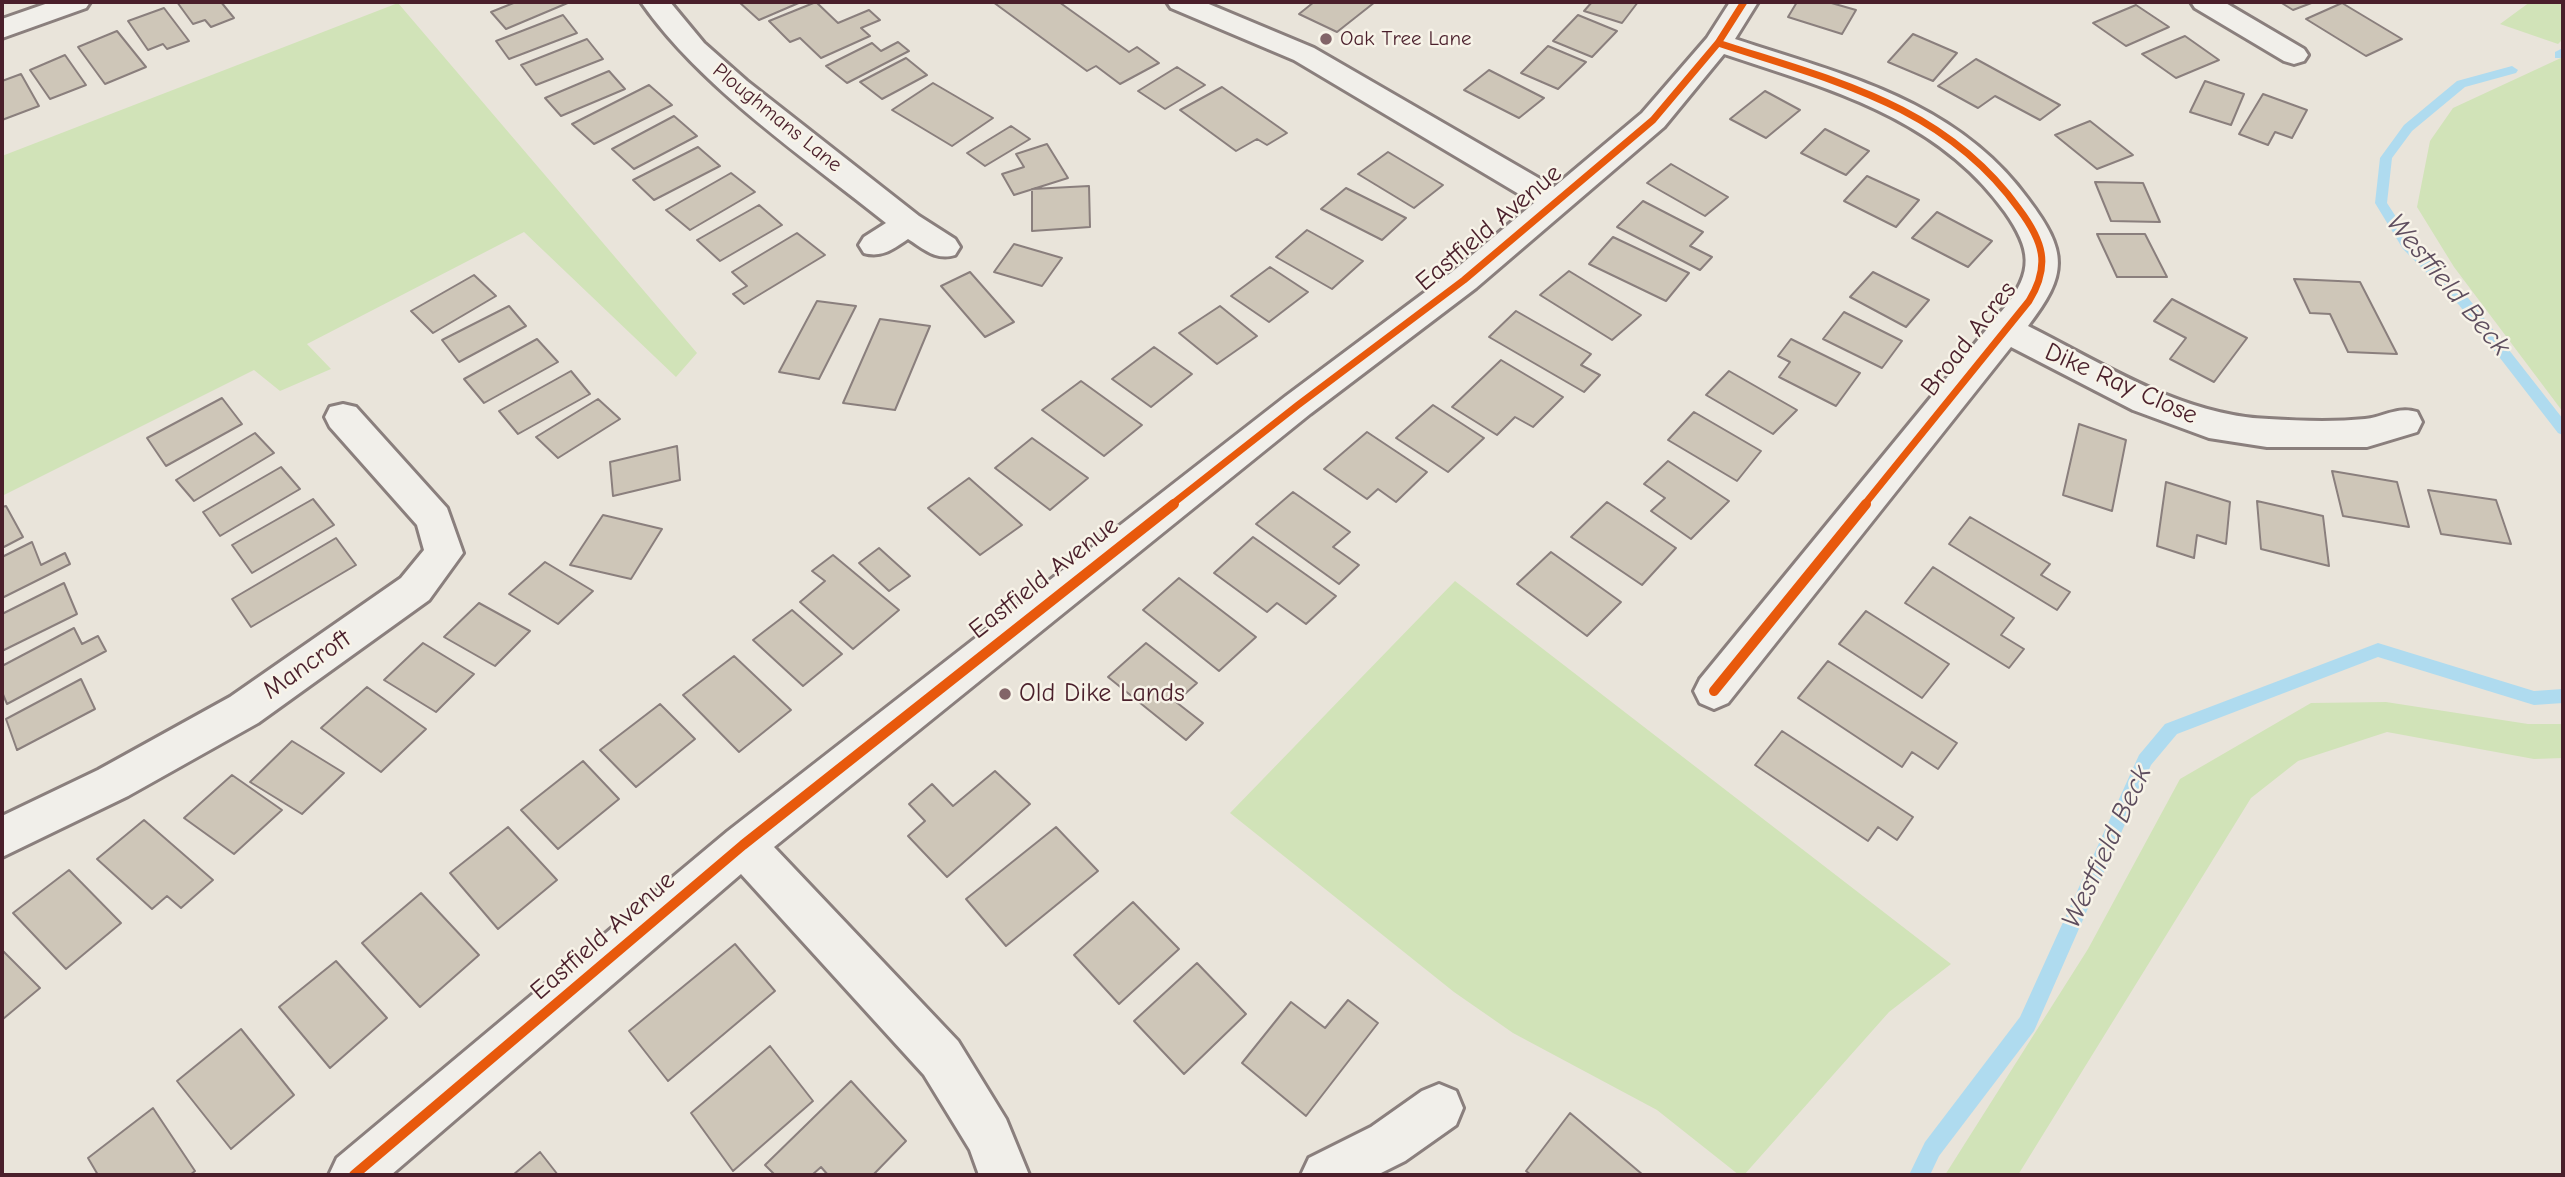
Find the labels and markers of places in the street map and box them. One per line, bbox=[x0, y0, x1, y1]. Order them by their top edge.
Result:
place label: Oak Tree Lane bbox=[1340, 26, 1472, 52]
marker: Oak Tree Lane bbox=[1318, 31, 1334, 47]
place label: Old Dike Lands bbox=[1019, 678, 1185, 710]
marker: Old Dike Lands bbox=[997, 686, 1013, 702]

